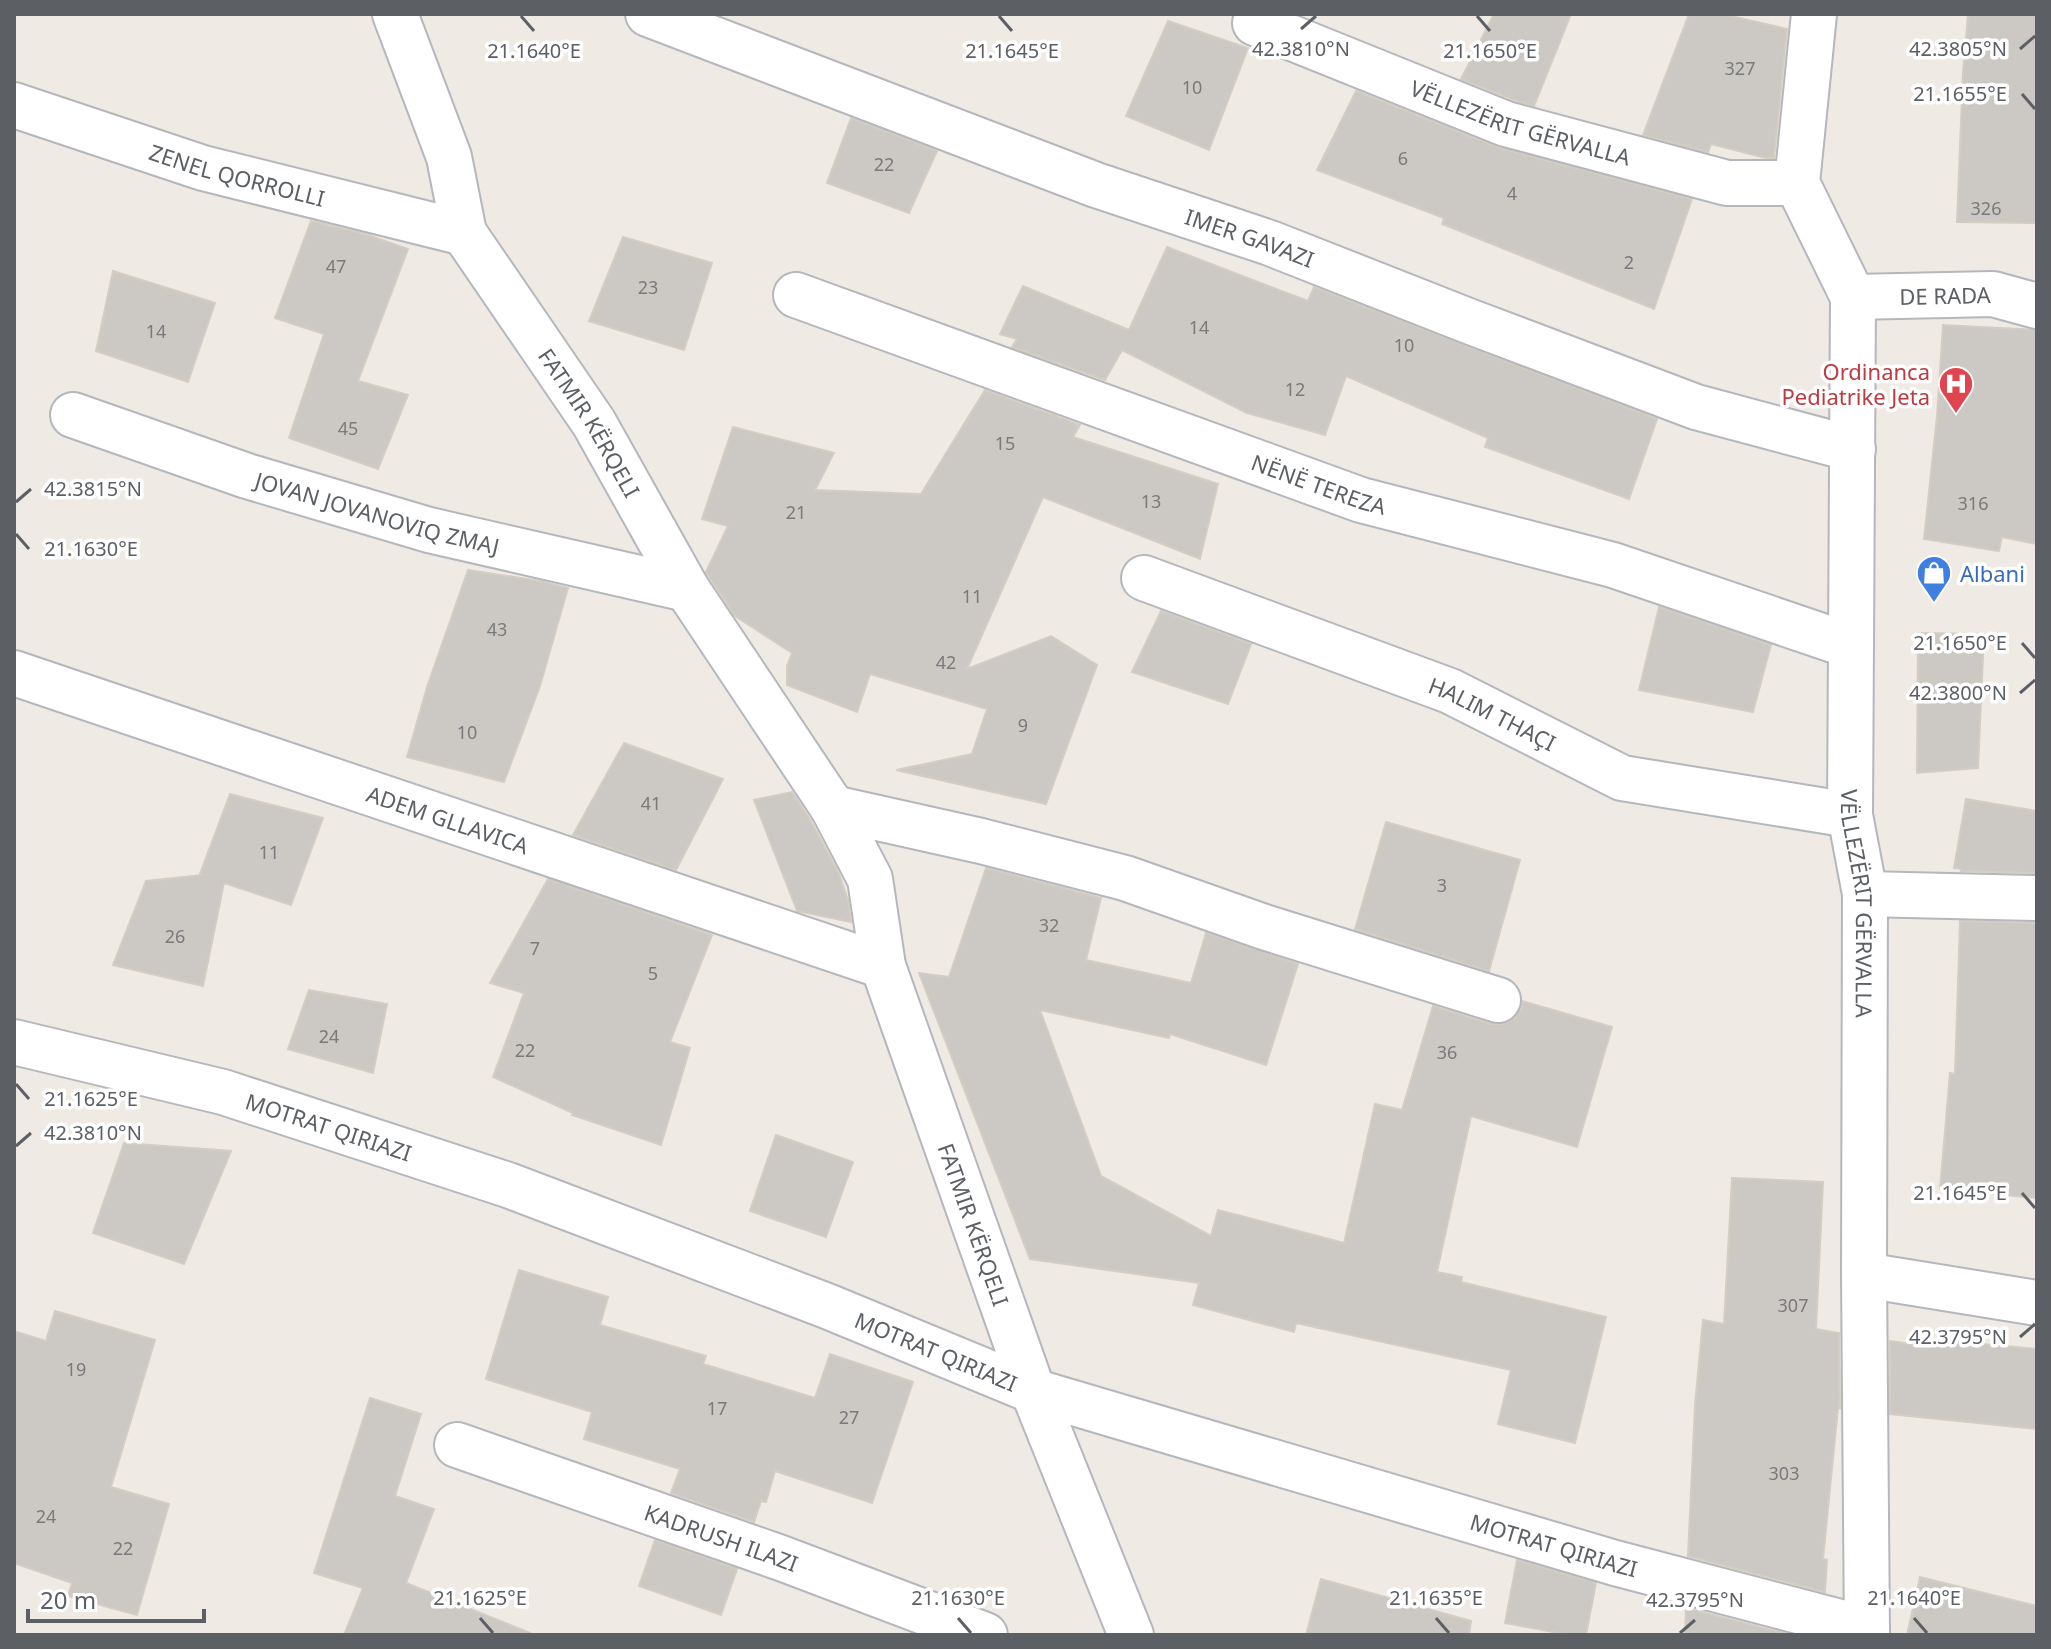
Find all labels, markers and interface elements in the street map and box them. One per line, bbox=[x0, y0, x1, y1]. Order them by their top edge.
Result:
text: 42.3810°N bbox=[1252, 35, 1350, 62]
text: 42.3805°N bbox=[1909, 35, 2007, 62]
text: 21.1640°E bbox=[487, 37, 581, 64]
text: 21.1645°E bbox=[965, 37, 1059, 64]
text: 21.1650°E bbox=[1443, 37, 1537, 64]
house number: 327 bbox=[1725, 56, 1755, 80]
street label: VËLLEZËRIT GËRVALLA bbox=[1406, 72, 1635, 172]
house number: 10 bbox=[1182, 75, 1202, 99]
text: 21.1655°E bbox=[1913, 80, 2007, 107]
street label: ZENEL QORROLLI bbox=[146, 136, 328, 213]
house number: 6 bbox=[1398, 146, 1408, 170]
house number: 22 bbox=[874, 152, 894, 176]
house number: 4 bbox=[1507, 181, 1517, 205]
house number: 326 bbox=[1971, 196, 2001, 220]
street label: IMER GAVAZI bbox=[1181, 201, 1319, 274]
house number: 2 bbox=[1624, 250, 1634, 274]
house number: 47 bbox=[326, 254, 346, 278]
house number: 23 bbox=[638, 275, 658, 299]
street label: DE RADA bbox=[1899, 279, 1992, 311]
house number: 14 bbox=[1189, 315, 1209, 339]
house number: 14 bbox=[146, 319, 166, 343]
house number: 10 bbox=[1394, 333, 1414, 357]
street label: FATMIR KËRQELI bbox=[532, 342, 648, 503]
place label: Ordinanca Pediatrike Jeta bbox=[1781, 356, 1930, 411]
hospital icon: Ordinanca Pediatrike Jeta bbox=[1937, 365, 1975, 415]
house number: 12 bbox=[1285, 377, 1305, 401]
house number: 45 bbox=[338, 416, 358, 440]
house number: 15 bbox=[995, 431, 1015, 455]
street label: NËNË TEREZA bbox=[1247, 447, 1390, 521]
street label: JOVAN JOVANOVIQ ZMAJ bbox=[250, 464, 502, 561]
text: 42.3815°N bbox=[44, 475, 142, 502]
house number: 13 bbox=[1141, 489, 1161, 513]
house number: 316 bbox=[1958, 491, 1988, 515]
house number: 21 bbox=[786, 500, 806, 524]
text: 21.1630°E bbox=[44, 535, 138, 562]
shop icon: Albani bbox=[1915, 554, 1953, 604]
place label: Albani bbox=[1960, 558, 2025, 588]
house number: 11 bbox=[962, 584, 982, 608]
house number: 43 bbox=[487, 617, 507, 641]
text: 21.1650°E bbox=[1913, 629, 2007, 656]
house number: 42 bbox=[936, 650, 956, 674]
street label: HALIM THAÇI bbox=[1425, 669, 1561, 757]
text: 42.3800°N bbox=[1909, 679, 2007, 706]
house number: 9 bbox=[1018, 713, 1028, 737]
house number: 10 bbox=[457, 720, 477, 744]
street label: ADEM GLLAVICA bbox=[363, 778, 534, 861]
street label: VËLLEZËRIT GËRVALLA bbox=[1835, 789, 1880, 1019]
house number: 41 bbox=[641, 791, 661, 815]
house number: 11 bbox=[259, 840, 279, 864]
house number: 3 bbox=[1437, 873, 1447, 897]
house number: 32 bbox=[1039, 913, 1059, 937]
house number: 26 bbox=[165, 924, 185, 948]
house number: 7 bbox=[530, 936, 540, 960]
house number: 5 bbox=[648, 961, 658, 985]
house number: 24 bbox=[319, 1024, 339, 1048]
house number: 22 bbox=[515, 1038, 535, 1062]
house number: 36 bbox=[1437, 1040, 1457, 1064]
text: 21.1625°E bbox=[44, 1085, 138, 1112]
street label: MOTRAT QIRIAZI bbox=[242, 1085, 415, 1168]
text: 42.3810°N bbox=[44, 1119, 142, 1146]
street label: FATMIR KËRQELI bbox=[932, 1139, 1017, 1310]
text: 21.1645°E bbox=[1913, 1179, 2007, 1206]
house number: 307 bbox=[1778, 1293, 1808, 1317]
street label: MOTRAT QIRIAZI bbox=[851, 1304, 1022, 1398]
text: 42.3795°N bbox=[1909, 1323, 2007, 1350]
house number: 19 bbox=[66, 1357, 86, 1381]
house number: 17 bbox=[707, 1396, 727, 1420]
house number: 27 bbox=[839, 1405, 859, 1429]
house number: 303 bbox=[1769, 1461, 1799, 1485]
street label: KADRUSH ILAZI bbox=[641, 1497, 802, 1578]
house number: 24 bbox=[36, 1504, 56, 1528]
street label: MOTRAT QIRIAZI bbox=[1467, 1506, 1641, 1583]
house number: 22 bbox=[113, 1536, 133, 1560]
scale bar bbox=[28, 1573, 204, 1623]
text: 20 m bbox=[40, 1583, 96, 1616]
text: 21.1625°E bbox=[433, 1584, 527, 1611]
text: 21.1630°E bbox=[911, 1584, 1005, 1611]
text: 21.1635°E bbox=[1389, 1584, 1483, 1611]
text: 21.1640°E bbox=[1867, 1584, 1961, 1611]
text: 42.3795°N bbox=[1646, 1586, 1744, 1613]

